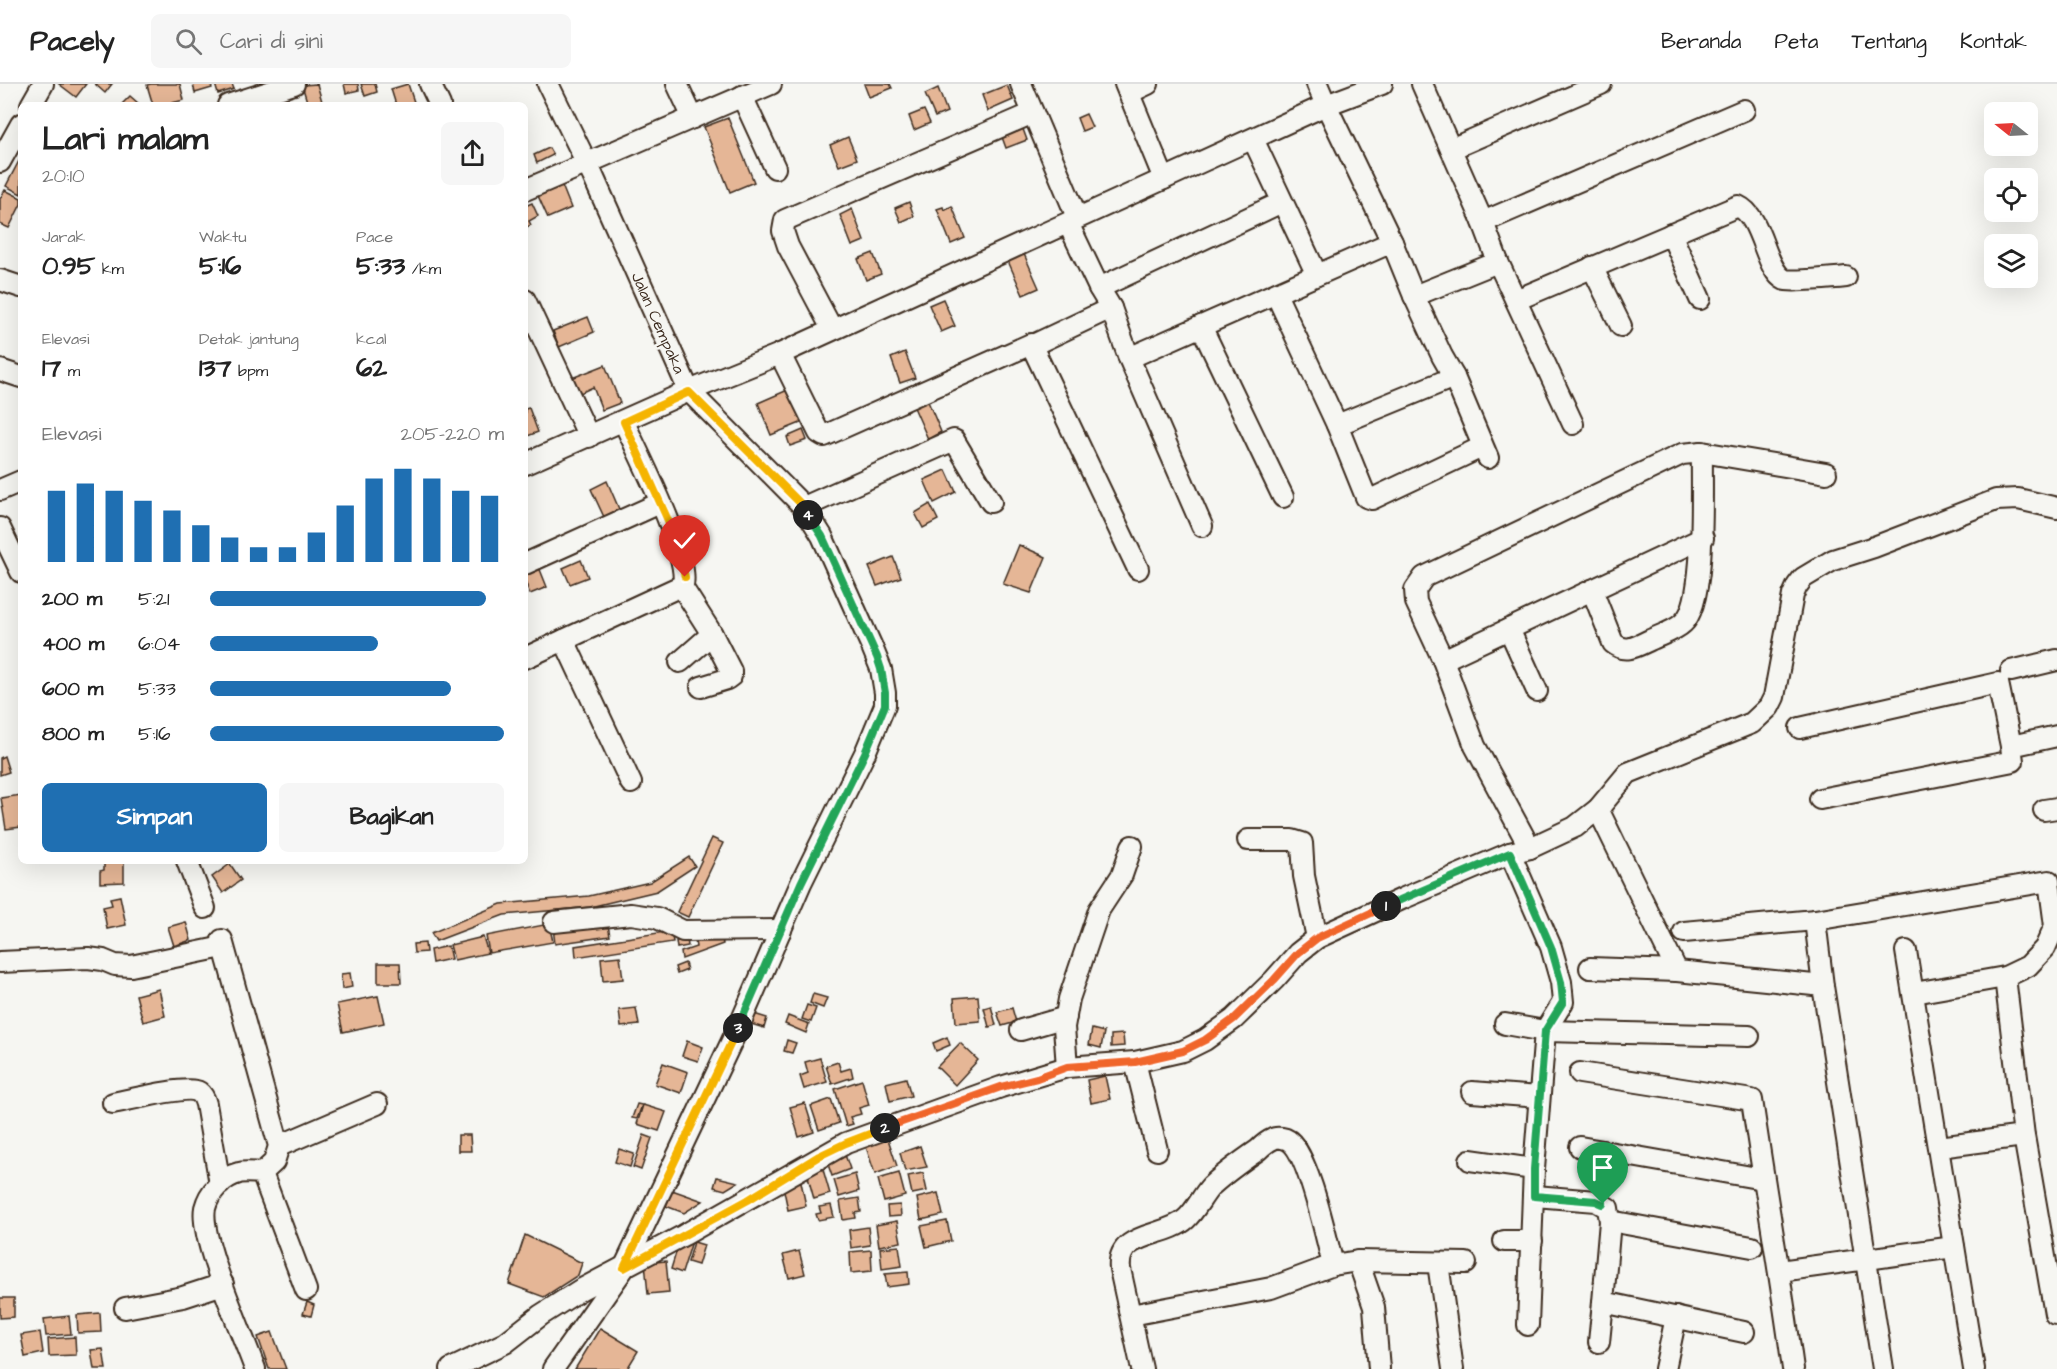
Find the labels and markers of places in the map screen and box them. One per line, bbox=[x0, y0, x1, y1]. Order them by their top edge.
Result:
pin: 4 bbox=[793, 500, 823, 530]
pin bbox=[659, 515, 710, 577]
pin: 1 bbox=[1371, 891, 1401, 921]
pin: 3 bbox=[723, 1013, 753, 1043]
pin: 2 bbox=[870, 1113, 900, 1143]
pin bbox=[1577, 1142, 1628, 1204]

